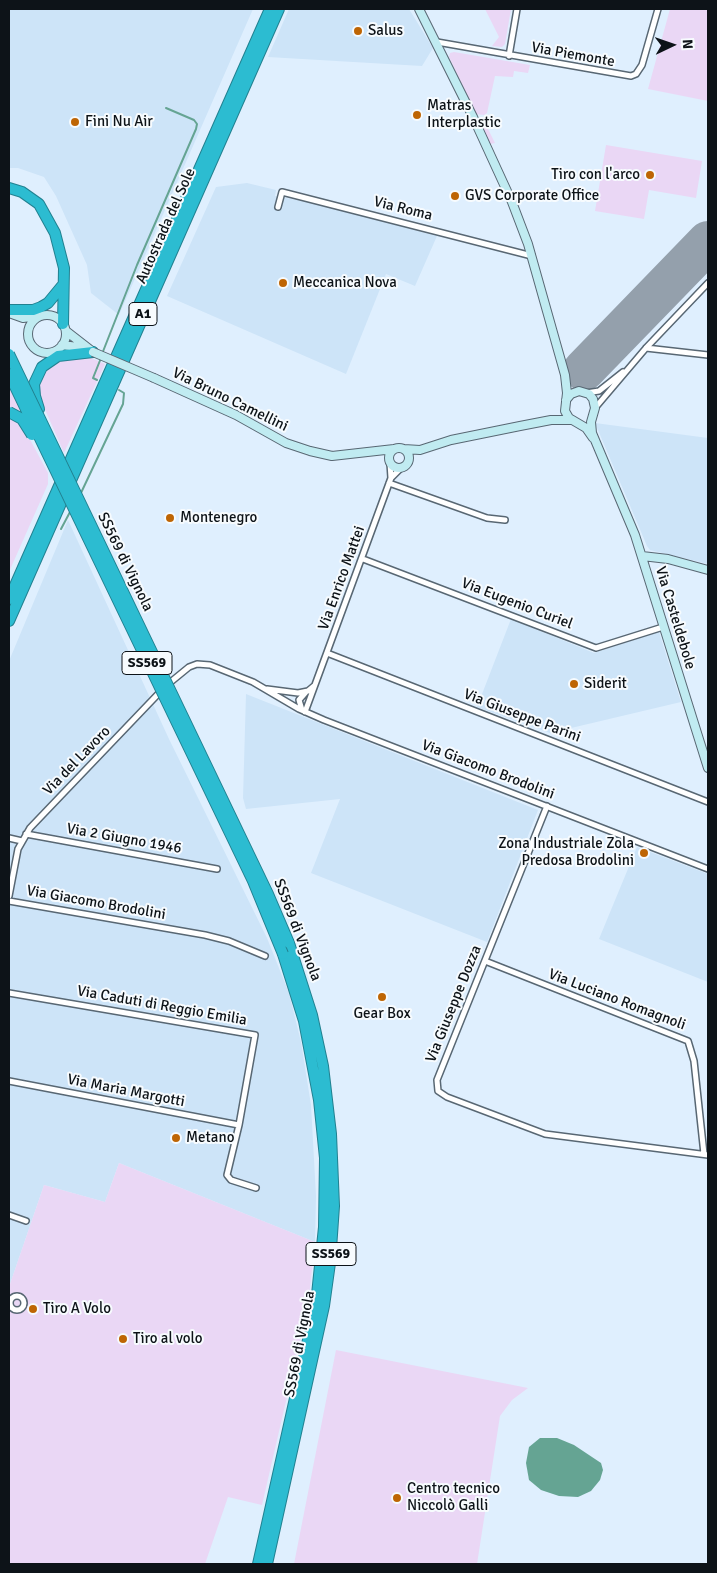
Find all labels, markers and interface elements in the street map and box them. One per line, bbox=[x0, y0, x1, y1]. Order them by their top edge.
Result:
north arrow bbox=[647, 20, 697, 70]
place label: Salus bbox=[368, 22, 403, 40]
marker: Salus bbox=[352, 25, 364, 37]
street label: Via Piemonte bbox=[530, 39, 616, 71]
text: N bbox=[679, 39, 696, 50]
place label: Matras Interplastic bbox=[427, 97, 501, 132]
marker: Matras Interplastic bbox=[411, 109, 423, 121]
place label: Fini Nu Air bbox=[85, 113, 153, 131]
marker: Fini Nu Air bbox=[69, 116, 81, 128]
street label: Autostrada del Sole bbox=[132, 165, 200, 287]
place label: Tiro con l'arco bbox=[551, 166, 640, 184]
marker: Tiro con l'arco bbox=[644, 169, 656, 181]
place label: GVS Corporate Office bbox=[465, 187, 599, 205]
marker: GVS Corporate Office bbox=[449, 190, 461, 202]
street label: Via Roma bbox=[372, 193, 434, 225]
place label: Meccanica Nova bbox=[293, 274, 397, 292]
marker: Meccanica Nova bbox=[277, 277, 289, 289]
road number: A1 bbox=[129, 302, 157, 326]
street label: Via Bruno Camellini bbox=[169, 364, 291, 436]
street label: SS569 di Vignola bbox=[93, 509, 157, 615]
place label: Montenegro bbox=[180, 509, 257, 527]
marker: Montenegro bbox=[164, 512, 176, 524]
street label: Via Enrico Mattei bbox=[315, 523, 369, 633]
street label: Via Casteldebole bbox=[651, 564, 699, 672]
street label: Via Eugenio Curiel bbox=[459, 574, 575, 634]
road number: SS569 bbox=[122, 651, 172, 674]
place label: Siderit bbox=[584, 675, 627, 693]
marker: Siderit bbox=[568, 678, 580, 690]
street label: Via Giuseppe Parini bbox=[461, 685, 583, 747]
street label: Via del Lavoro bbox=[40, 723, 114, 799]
street label: Via Giacomo Brodolini bbox=[419, 736, 557, 804]
street label: Via 2 Giugno 1946 bbox=[65, 820, 183, 858]
place label: Zona Industriale Zola Predosa Brodolini bbox=[498, 835, 634, 870]
marker: Zona Industriale Zola Predosa Brodolini bbox=[638, 847, 650, 859]
street label: SS569 di Vignola bbox=[269, 876, 325, 984]
street label: Via Giacomo Brodolini bbox=[25, 882, 167, 924]
street label: Via Giuseppe Dozza bbox=[422, 943, 486, 1065]
street label: Via Luciano Romagnoli bbox=[546, 965, 688, 1035]
street label: Via Caduti di Reggio Emilia bbox=[76, 982, 248, 1030]
marker: Gear Box bbox=[376, 991, 388, 1003]
place label: Gear Box bbox=[353, 1005, 411, 1023]
street label: Via Maria Margotti bbox=[66, 1071, 186, 1111]
place label: Metano bbox=[186, 1129, 234, 1147]
marker: Metano bbox=[170, 1132, 182, 1144]
road number: SS569 bbox=[306, 1242, 356, 1266]
street label: SS569 di Vignola bbox=[281, 1289, 319, 1399]
place label: Tiro A Volo bbox=[43, 1300, 111, 1318]
marker: Tiro A Volo bbox=[27, 1303, 39, 1315]
place label: Tiro al volo bbox=[133, 1330, 203, 1348]
marker: Tiro al volo bbox=[117, 1333, 129, 1345]
place label: Centro tecnico Niccolò Galli bbox=[407, 1480, 500, 1515]
marker: Centro tecnico Niccolò Galli bbox=[391, 1492, 403, 1504]

